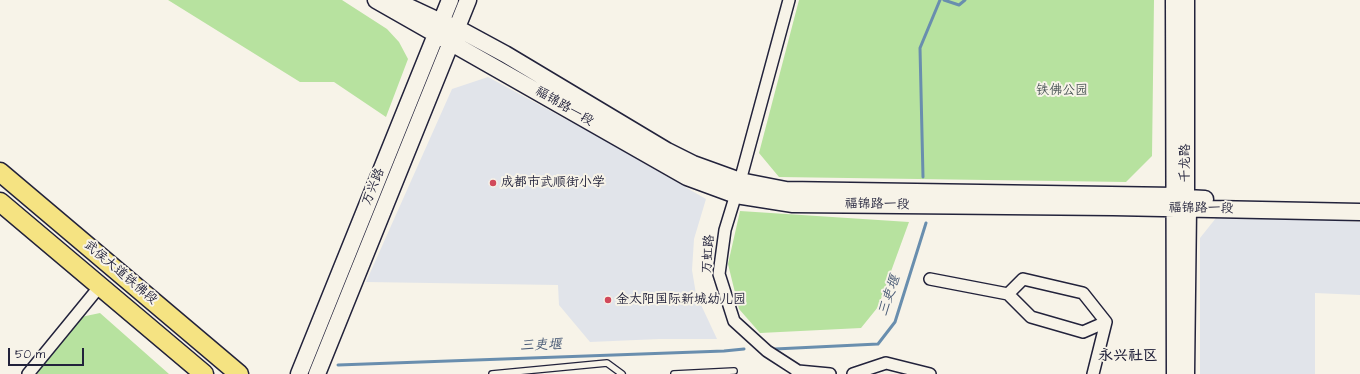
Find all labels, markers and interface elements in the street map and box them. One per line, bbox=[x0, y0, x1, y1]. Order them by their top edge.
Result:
park label: 铁佛公园 bbox=[1036, 83, 1088, 99]
street label: 福锦路一段 bbox=[532, 84, 596, 130]
street label: 千龙路 bbox=[1178, 144, 1194, 182]
street label: 万兴路 bbox=[359, 166, 389, 208]
place label: 成都市武顺街小学 bbox=[501, 175, 605, 191]
marker: 成都市武顺街小学 bbox=[488, 178, 498, 188]
street label: 福锦路一段 bbox=[844, 197, 910, 213]
street label: 福锦路一段 bbox=[1168, 201, 1234, 217]
street label: 万虹路 bbox=[700, 234, 718, 274]
street label: 武侯大道铁佛段 bbox=[80, 238, 160, 308]
water label: 三吏堰 bbox=[875, 273, 905, 319]
place label: 金太阳国际新城幼儿园 bbox=[616, 292, 746, 308]
marker: 金太阳国际新城幼儿园 bbox=[603, 295, 613, 305]
water label: 三吏堰 bbox=[520, 337, 562, 355]
scale bar bbox=[10, 340, 86, 366]
text: 50 m bbox=[15, 346, 45, 363]
district label: 永兴社区 bbox=[1098, 348, 1158, 366]

